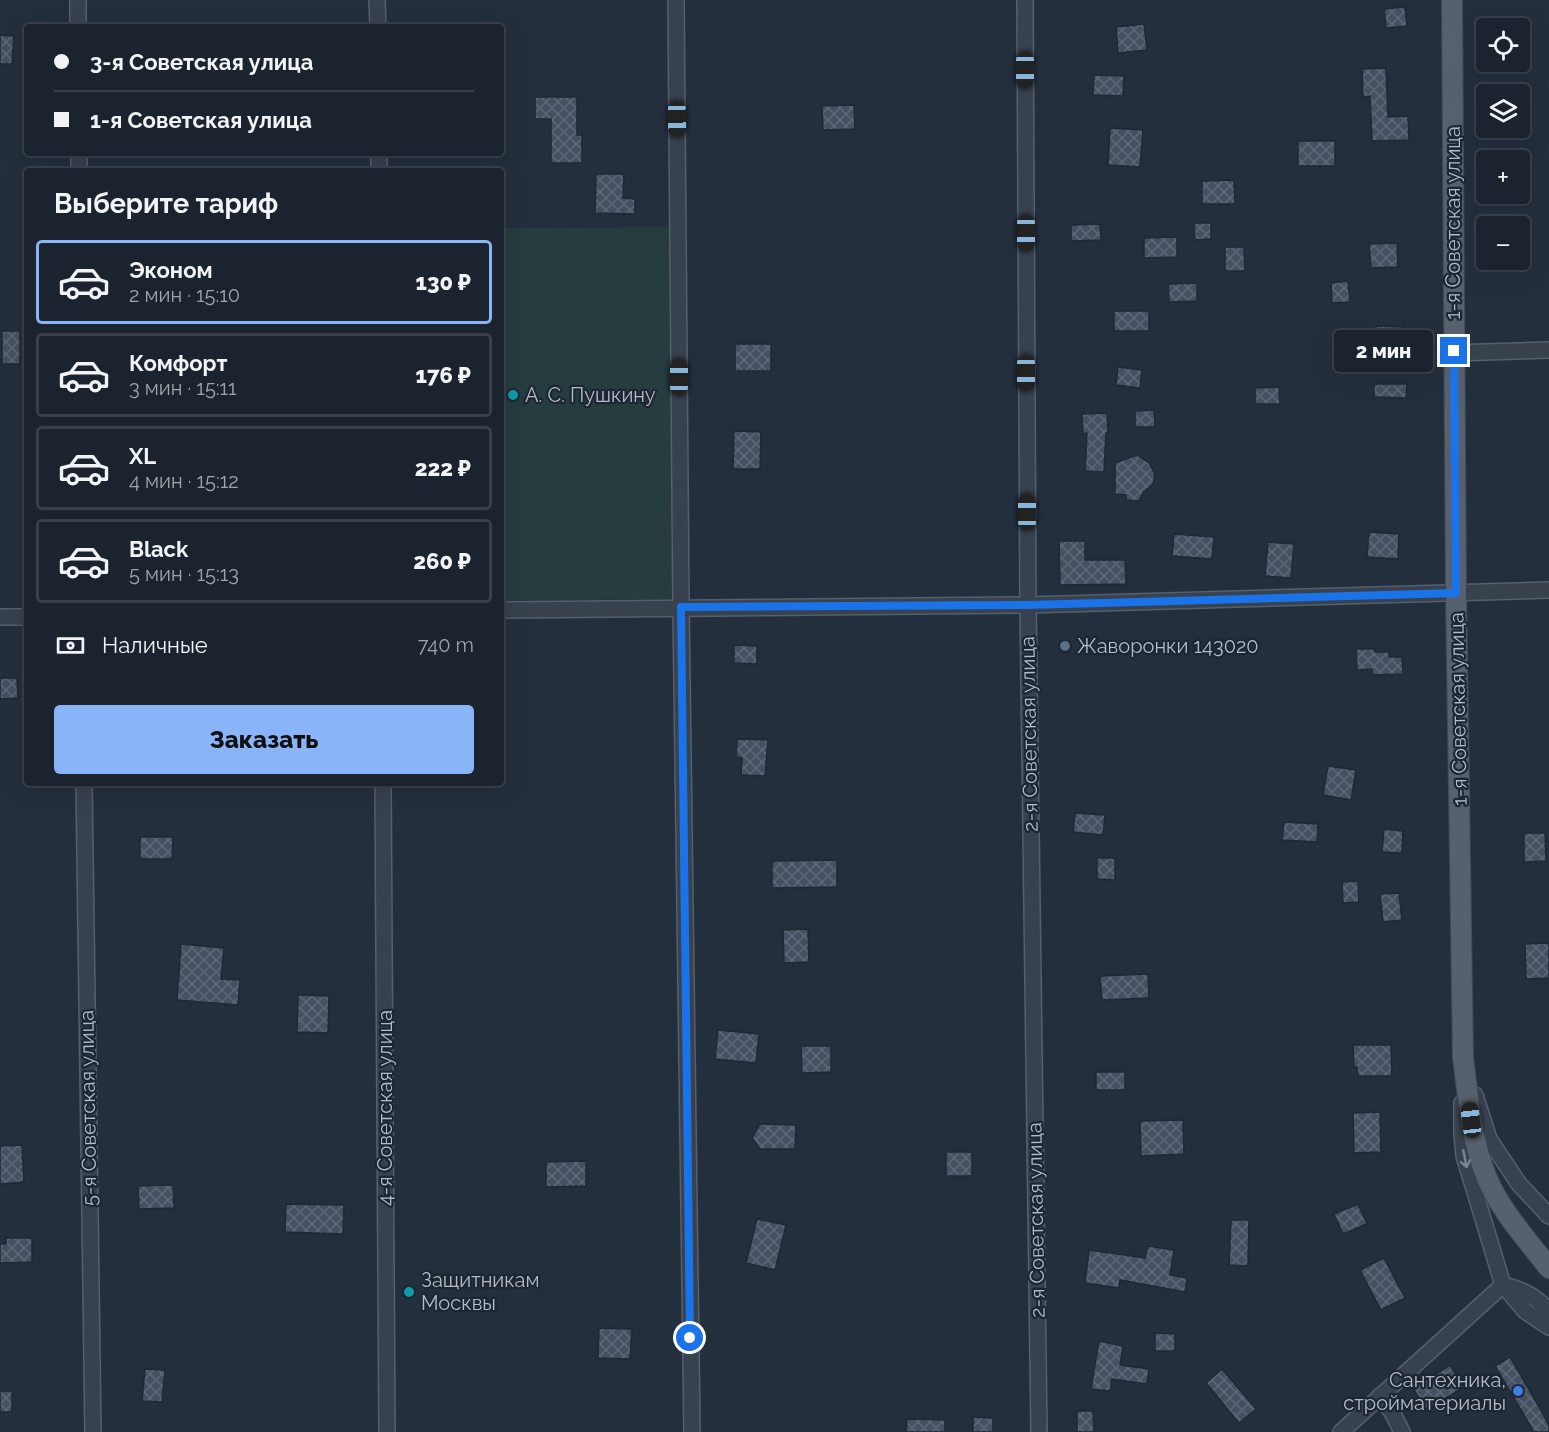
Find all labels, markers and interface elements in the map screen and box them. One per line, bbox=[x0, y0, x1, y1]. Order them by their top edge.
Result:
map controls bbox=[1476, 18, 1530, 270]
button: locate bbox=[1476, 18, 1530, 72]
text: 3-я Советская улица bbox=[90, 49, 313, 75]
car bbox=[1016, 52, 1034, 88]
button: layers bbox=[1476, 84, 1530, 138]
car bbox=[668, 101, 686, 137]
text: 1-я Советская улица bbox=[90, 107, 312, 133]
street label: 1-я Советская улица bbox=[1441, 126, 1465, 320]
button: + bbox=[1476, 150, 1530, 204]
text: Выберите тариф bbox=[54, 188, 278, 219]
car bbox=[1017, 215, 1035, 251]
button: − bbox=[1476, 216, 1530, 270]
icon: car bbox=[57, 255, 111, 309]
text: Эконом bbox=[129, 257, 213, 283]
text: 130 ₽ bbox=[416, 269, 471, 295]
text: 2 мин · 15:10 bbox=[129, 283, 240, 307]
callout: 2 мин bbox=[1334, 330, 1433, 372]
route end bbox=[1440, 337, 1467, 364]
text: 2 мин bbox=[1356, 339, 1411, 363]
icon: car bbox=[57, 348, 111, 402]
text: Комфорт bbox=[129, 350, 227, 376]
car bbox=[1017, 355, 1035, 391]
car bbox=[670, 359, 688, 395]
text: 176 ₽ bbox=[416, 362, 471, 388]
text: 3 мин · 15:11 bbox=[129, 376, 237, 400]
place label: А. С. Пушкину bbox=[525, 383, 656, 407]
marker: А. С. Пушкину bbox=[506, 388, 520, 402]
icon: car bbox=[57, 441, 111, 495]
text: XL bbox=[129, 443, 156, 469]
text: 222 ₽ bbox=[415, 455, 471, 481]
text: 4 мин · 15:12 bbox=[129, 469, 239, 493]
car bbox=[1018, 494, 1036, 530]
icon: car bbox=[57, 534, 111, 588]
text: Black bbox=[129, 536, 188, 562]
text: 260 ₽ bbox=[413, 548, 471, 574]
text: 5 мин · 15:13 bbox=[129, 562, 239, 586]
street label: 1-я Советская улица bbox=[1444, 612, 1472, 806]
icon: cash bbox=[54, 629, 87, 662]
text: Наличные bbox=[102, 632, 208, 658]
text: 740 m bbox=[418, 633, 474, 657]
place label: Жаворонки 143020 bbox=[1077, 634, 1259, 658]
street label: 2-я Советская улица bbox=[1015, 636, 1043, 832]
marker: Жаворонки 143020 bbox=[1058, 639, 1072, 653]
button: Заказать bbox=[54, 705, 474, 774]
street label: 5-я Советская улица bbox=[74, 1010, 102, 1206]
street label: 4-я Советская улица bbox=[373, 1010, 397, 1206]
car bbox=[1460, 1101, 1482, 1139]
street label: 2-я Советская улица bbox=[1022, 1122, 1050, 1318]
one-way arrow bbox=[1460, 1148, 1471, 1168]
place label: Защитникам Москвы bbox=[421, 1268, 540, 1315]
marker: Защитникам Москвы bbox=[402, 1285, 416, 1299]
route start bbox=[676, 1324, 703, 1351]
place label: Сантехника, стройматериалы bbox=[1343, 1368, 1506, 1415]
marker: Сантехника, стройматериалы bbox=[1511, 1384, 1525, 1398]

